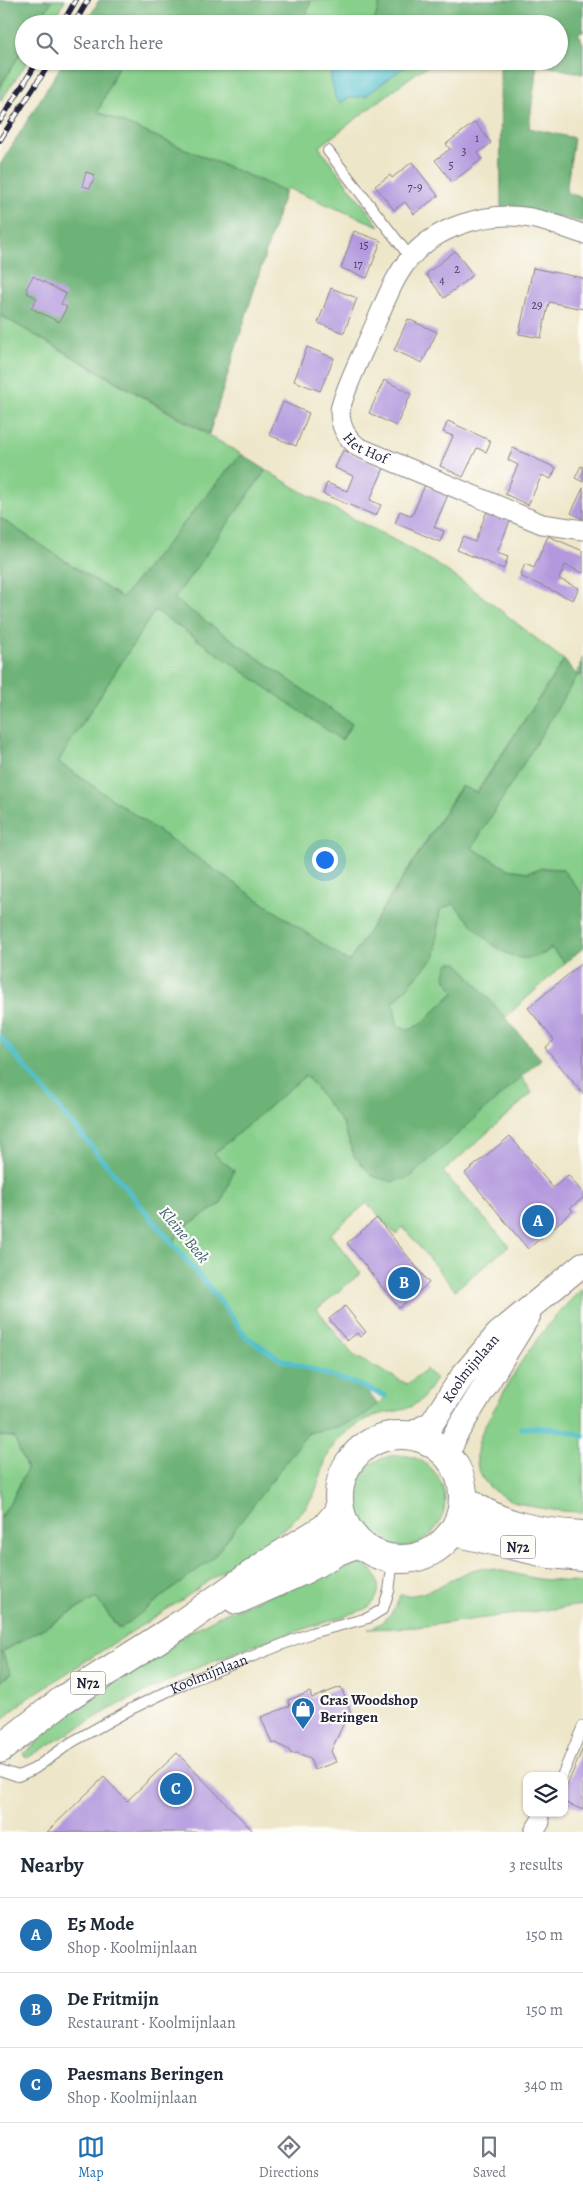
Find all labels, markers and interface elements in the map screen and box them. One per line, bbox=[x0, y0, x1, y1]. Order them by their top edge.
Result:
search box bbox=[15, 15, 568, 70]
icon: search bbox=[33, 29, 61, 57]
text: Search here bbox=[73, 30, 163, 56]
house number: 1 bbox=[475, 130, 479, 146]
house number: 3 bbox=[462, 143, 467, 159]
house number: 5 bbox=[448, 157, 454, 173]
house number: 7-9 bbox=[407, 179, 423, 195]
house number: 15 bbox=[359, 237, 369, 253]
house number: 17 bbox=[353, 256, 364, 272]
house number: 2 bbox=[454, 261, 460, 277]
house number: 4 bbox=[439, 272, 445, 288]
house number: 29 bbox=[531, 297, 543, 313]
street label: Het Hof bbox=[338, 428, 393, 469]
your location bbox=[312, 847, 338, 873]
water label: Kleine Beek bbox=[154, 1202, 214, 1268]
pin: A bbox=[522, 1202, 554, 1240]
pin: B bbox=[388, 1264, 420, 1302]
street label: Koolmijnlaan bbox=[438, 1330, 504, 1407]
road number: N72 bbox=[500, 1535, 536, 1558]
street label: Koolmijnlaan bbox=[167, 1649, 251, 1699]
road number: N72 bbox=[70, 1672, 106, 1695]
place label: Cras Woodshop Beringen bbox=[320, 1690, 418, 1727]
shop icon: Cras Woodshop Beringen bbox=[290, 1696, 316, 1730]
pin: C bbox=[160, 1770, 192, 1808]
map controls bbox=[523, 1772, 568, 1817]
button: layers bbox=[523, 1772, 568, 1817]
text: Nearby bbox=[20, 1851, 83, 1879]
text: 3 results bbox=[509, 1854, 563, 1876]
text: E5 Mode bbox=[67, 1911, 134, 1937]
text: A bbox=[31, 1924, 41, 1946]
text: 150 m bbox=[526, 1924, 563, 1946]
text: Shop · Koolmijnlaan bbox=[67, 1937, 197, 1959]
text: De Fritmijn bbox=[67, 1986, 159, 2012]
text: B bbox=[31, 1999, 41, 2021]
text: 150 m bbox=[526, 1999, 563, 2021]
text: Restaurant · Koolmijnlaan bbox=[67, 2012, 236, 2034]
text: Paesmans Beringen bbox=[67, 2061, 224, 2087]
text: C bbox=[31, 2074, 41, 2096]
text: 340 m bbox=[524, 2074, 563, 2096]
text: Shop · Koolmijnlaan bbox=[67, 2087, 197, 2109]
tab: Map bbox=[77, 2133, 105, 2182]
tab: Directions bbox=[259, 2133, 319, 2182]
tab: Saved bbox=[473, 2133, 506, 2182]

